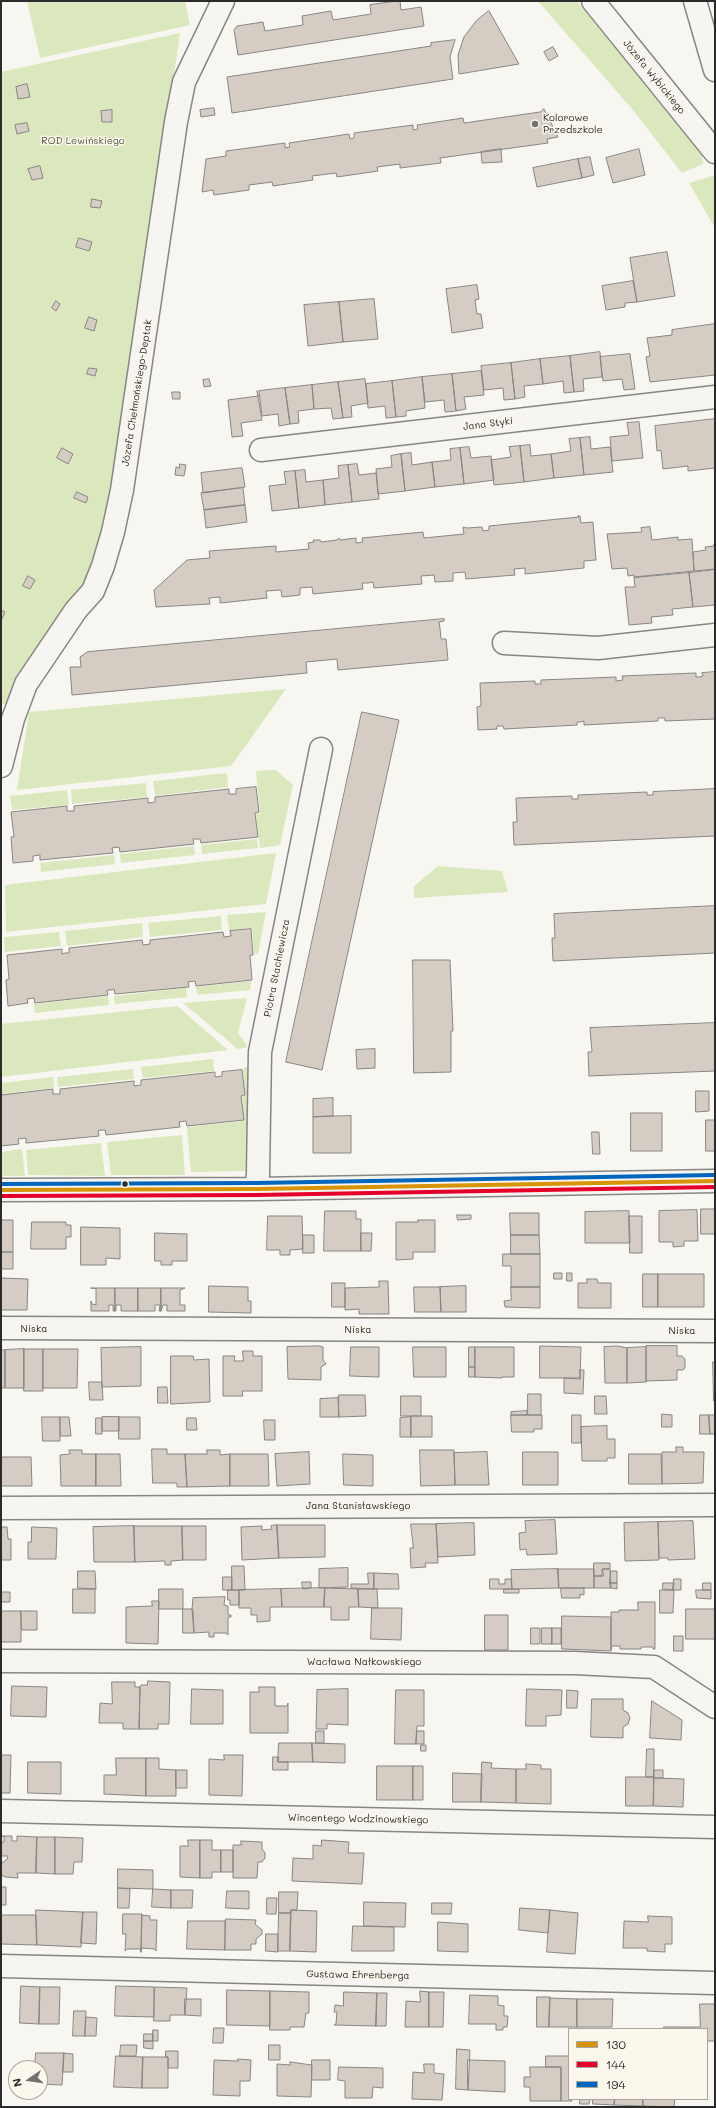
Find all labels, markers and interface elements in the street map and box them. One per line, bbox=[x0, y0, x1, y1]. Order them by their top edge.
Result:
street label: Józefa Wybickiego bbox=[620, 37, 688, 117]
place label: Kolorowe Przedszkole bbox=[543, 112, 603, 136]
marker: Kolorowe Przedszkole bbox=[530, 119, 540, 129]
park label: ROD Lewińskiego bbox=[41, 135, 125, 147]
street label: Józefa Chełmońskiego-Deptak bbox=[119, 319, 155, 467]
street label: Jana Styki bbox=[462, 415, 514, 433]
street label: Piotra Stachiewicza bbox=[262, 918, 292, 1018]
unlabelled marker bbox=[120, 1179, 130, 1189]
street label: Niska bbox=[21, 1323, 47, 1335]
street label: Niska bbox=[345, 1324, 371, 1336]
street label: Niska bbox=[669, 1325, 695, 1337]
street label: Jana Stanisławskiego bbox=[306, 1500, 410, 1512]
street label: Wacława Nałkowskiego bbox=[307, 1656, 421, 1668]
street label: Wincentego Wodzinowskiego bbox=[288, 1812, 428, 1826]
street label: Gustawa Ehrenberga bbox=[306, 1968, 410, 1982]
legend bbox=[568, 2028, 708, 2100]
text: 130 bbox=[606, 2036, 626, 2052]
text: 144 bbox=[606, 2056, 625, 2072]
north arrow bbox=[8, 2060, 48, 2100]
text: 194 bbox=[606, 2076, 626, 2092]
text: N bbox=[9, 2077, 25, 2088]

